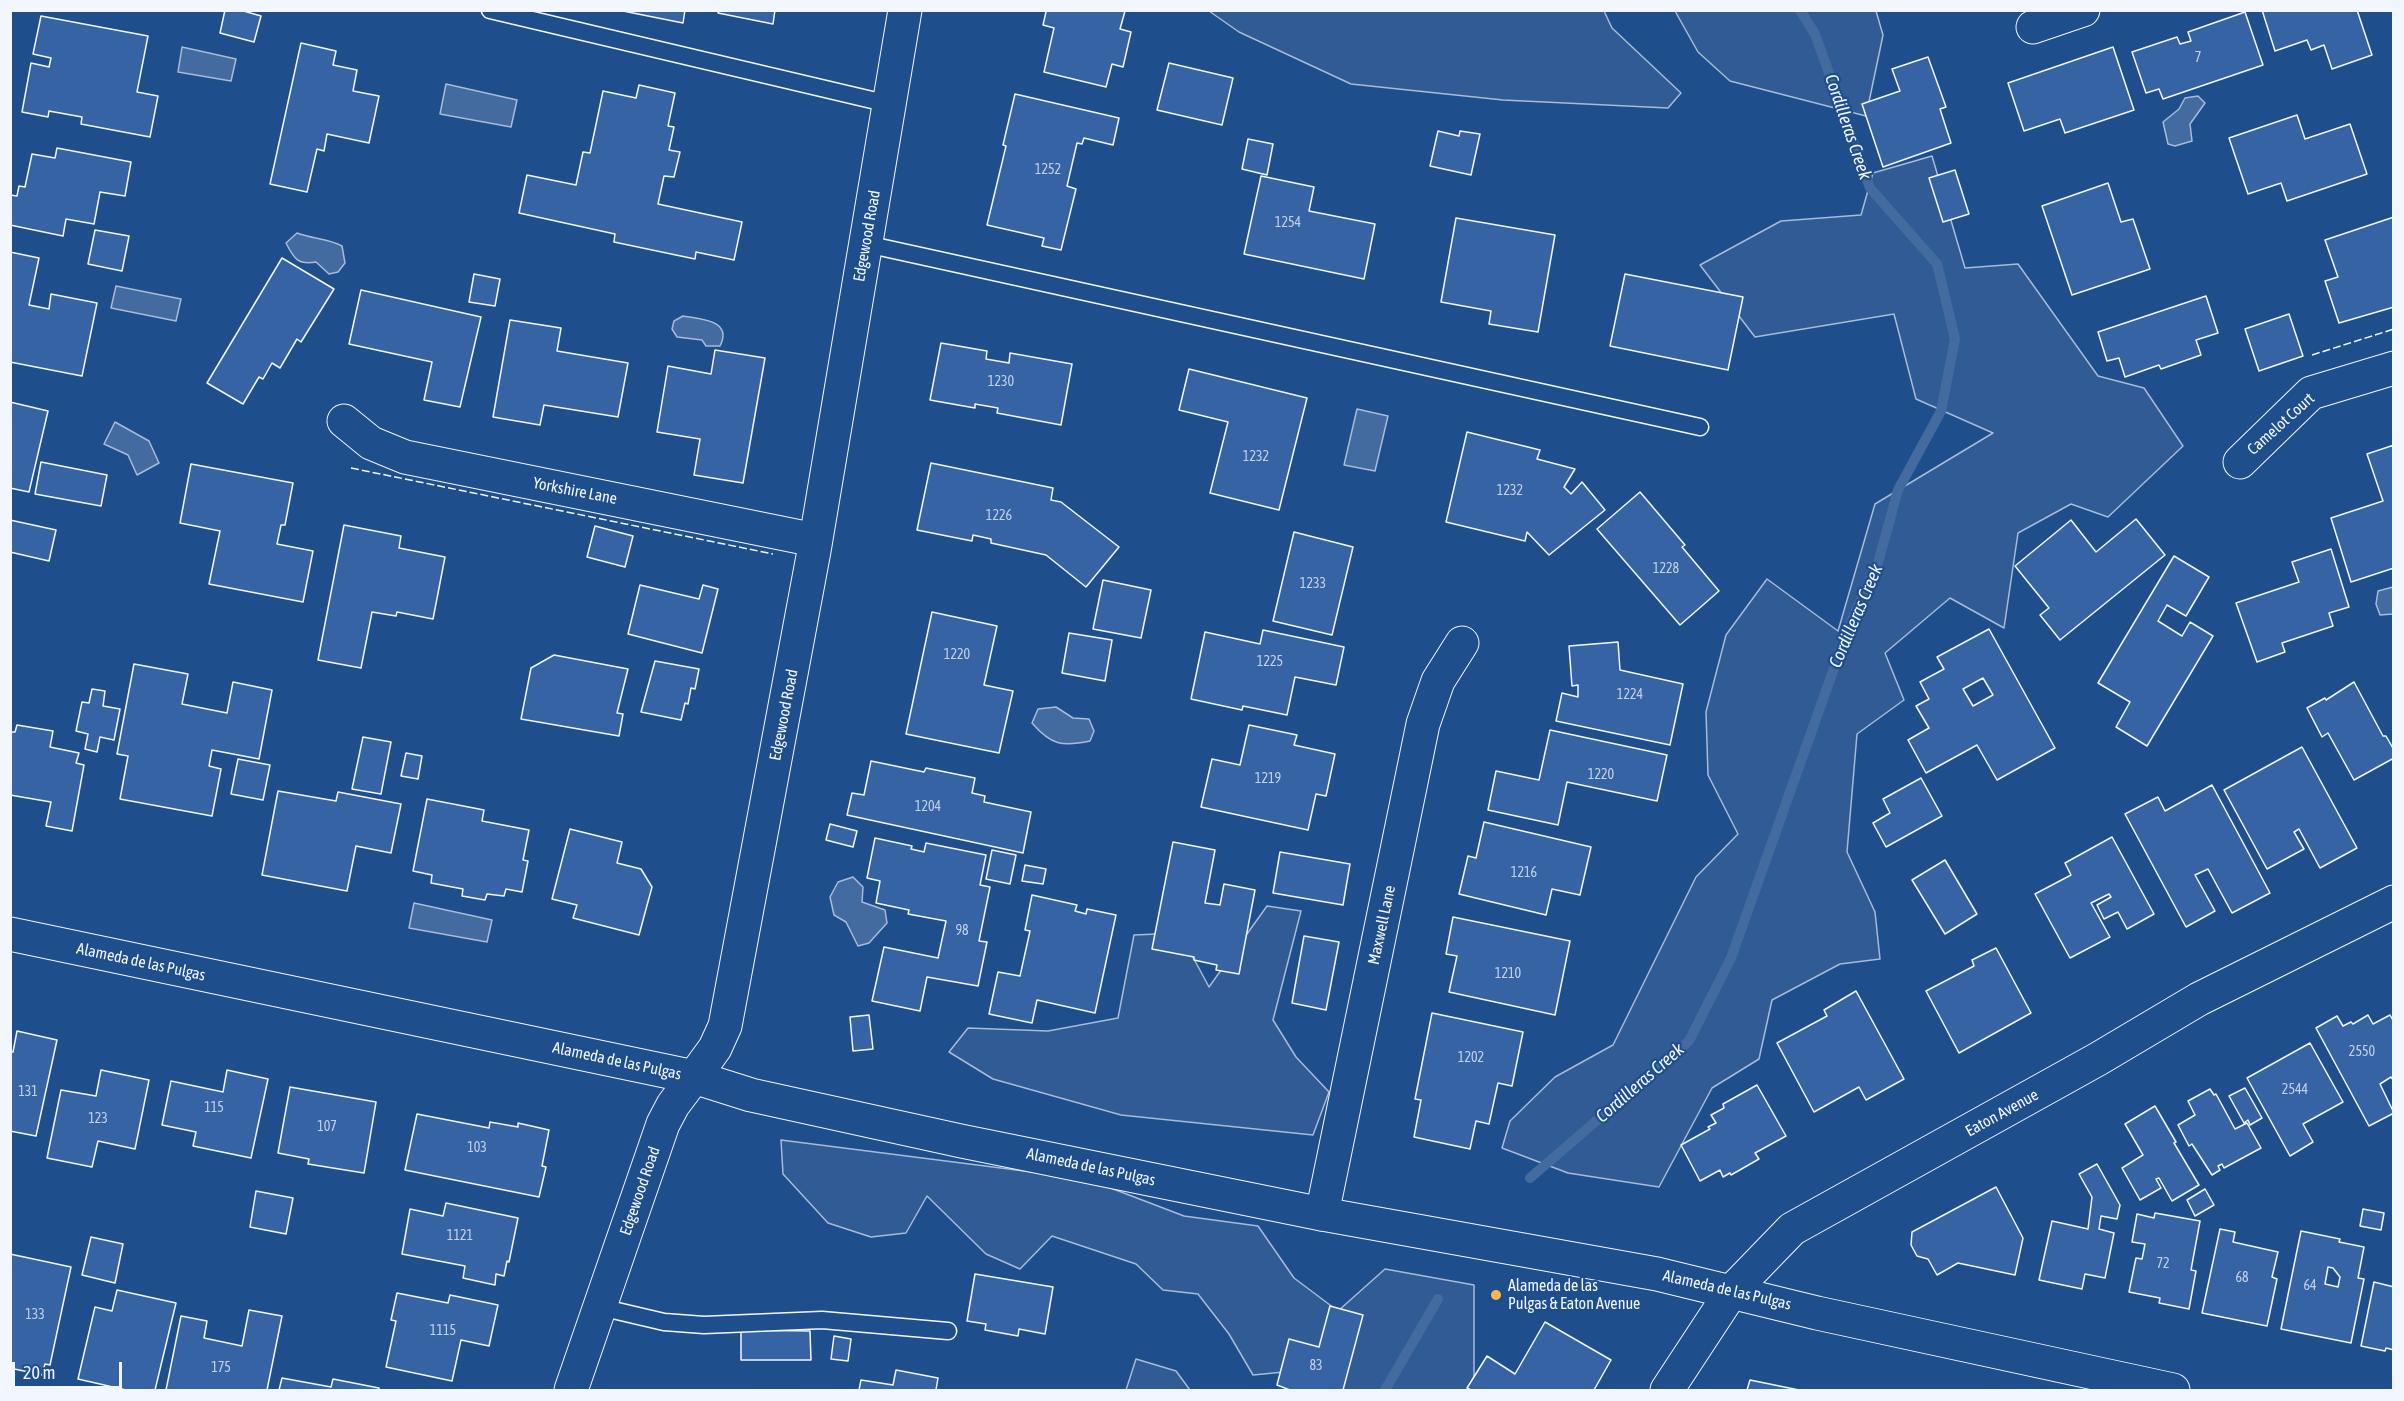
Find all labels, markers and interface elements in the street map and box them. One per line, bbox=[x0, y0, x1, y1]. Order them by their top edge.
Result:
house number: 7 bbox=[2195, 50, 2201, 66]
water label: Cordilleras Creek bbox=[1820, 71, 1876, 183]
house number: 1252 bbox=[1035, 162, 1061, 178]
street label: Edgewood Road bbox=[849, 189, 885, 283]
house number: 1254 bbox=[1275, 215, 1301, 231]
house number: 1230 bbox=[988, 374, 1014, 390]
street label: Camelot Court bbox=[2244, 389, 2318, 459]
house number: 1232 bbox=[1243, 449, 1269, 465]
street label: Yorkshire Lane bbox=[531, 473, 619, 509]
house number: 1232 bbox=[1497, 483, 1523, 499]
house number: 1226 bbox=[986, 508, 1012, 524]
house number: 1228 bbox=[1653, 561, 1679, 577]
water label: Cordilleras Creek bbox=[1825, 561, 1887, 671]
house number: 1233 bbox=[1300, 576, 1326, 592]
house number: 1220 bbox=[944, 647, 970, 663]
house number: 1225 bbox=[1257, 654, 1283, 670]
street label: Edgewood Road bbox=[766, 668, 802, 762]
house number: 1224 bbox=[1617, 687, 1643, 703]
house number: 1220 bbox=[1588, 767, 1614, 783]
house number: 1219 bbox=[1255, 771, 1281, 787]
house number: 1204 bbox=[915, 799, 941, 815]
house number: 1216 bbox=[1511, 865, 1537, 881]
street label: Maxwell Lane bbox=[1364, 884, 1400, 966]
house number: 98 bbox=[955, 923, 969, 939]
street label: Alameda de las Pulgas bbox=[75, 939, 207, 985]
house number: 1210 bbox=[1495, 966, 1521, 982]
street label: Alameda de las Pulgas bbox=[551, 1038, 683, 1084]
water label: Cordilleras Creek bbox=[1591, 1039, 1689, 1127]
house number: 2550 bbox=[2349, 1044, 2375, 1060]
house number: 1202 bbox=[1458, 1050, 1484, 1066]
house number: 2544 bbox=[2282, 1082, 2308, 1098]
house number: 131 bbox=[18, 1084, 38, 1100]
street label: Eaton Avenue bbox=[1962, 1085, 2042, 1141]
house number: 115 bbox=[204, 1100, 224, 1116]
house number: 123 bbox=[88, 1111, 108, 1127]
house number: 107 bbox=[317, 1119, 337, 1135]
house number: 103 bbox=[467, 1140, 487, 1156]
street label: Edgewood Road bbox=[616, 1144, 664, 1238]
street label: Alameda de las Pulgas bbox=[1025, 1144, 1157, 1190]
house number: 1121 bbox=[447, 1228, 473, 1244]
house number: 72 bbox=[2156, 1256, 2170, 1272]
street label: Alameda de las Pulgas bbox=[1661, 1266, 1793, 1314]
house number: 68 bbox=[2235, 1270, 2249, 1286]
place label: Alameda de las Pulgas & Eaton Avenue bbox=[1508, 1276, 1640, 1314]
house number: 64 bbox=[2303, 1278, 2317, 1294]
marker: Alameda de las Pulgas & Eaton Avenue bbox=[1489, 1288, 1503, 1302]
house number: 133 bbox=[25, 1307, 45, 1323]
house number: 1115 bbox=[430, 1323, 456, 1339]
scale bar bbox=[15, 1350, 124, 1388]
house number: 83 bbox=[1309, 1358, 1323, 1374]
house number: 175 bbox=[211, 1360, 231, 1376]
text: 20 m bbox=[23, 1362, 55, 1383]

